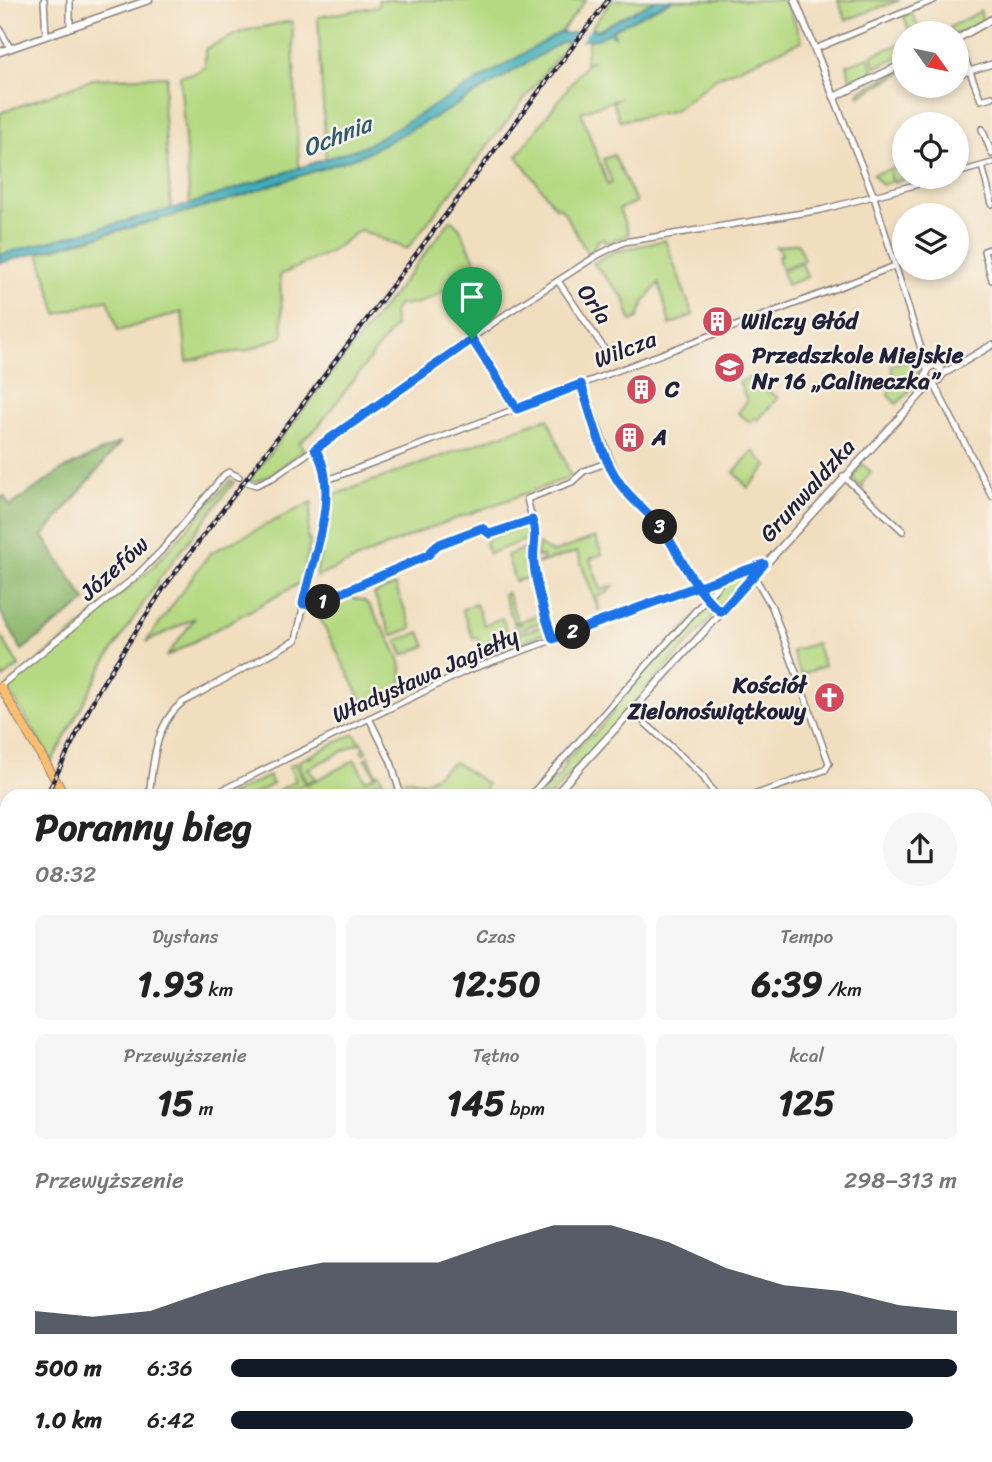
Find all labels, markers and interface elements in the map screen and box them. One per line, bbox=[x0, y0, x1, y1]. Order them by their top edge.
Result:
north arrow bbox=[892, 21, 970, 98]
map controls bbox=[892, 21, 969, 280]
water label: Ochnia bbox=[296, 102, 381, 169]
button: locate bbox=[892, 112, 969, 189]
button: layers bbox=[892, 203, 969, 280]
pin bbox=[442, 267, 502, 339]
street label: Orla bbox=[566, 275, 623, 333]
icon: arrive bbox=[453, 278, 491, 316]
place label: Wilczy Głód bbox=[741, 301, 859, 342]
building icon: Wilczy Głód bbox=[701, 304, 735, 338]
street label: Wilcza bbox=[588, 319, 663, 380]
place label: Przedszkole Miejskie Nr 16 „Calineczka” bbox=[751, 335, 964, 402]
school or university icon: Przedszkole Miejskie Nr 16 „Calineczka” bbox=[712, 351, 746, 385]
place label: C bbox=[664, 369, 680, 410]
building icon: C bbox=[625, 372, 659, 406]
place label: A bbox=[651, 417, 667, 458]
building icon: A bbox=[612, 420, 646, 454]
street label: Grunwaldzka bbox=[749, 428, 866, 552]
pin: 3 bbox=[642, 510, 678, 544]
text: 3 bbox=[654, 510, 665, 543]
street label: Józefów bbox=[69, 525, 159, 612]
pin: 1 bbox=[306, 584, 340, 620]
text: 1 bbox=[318, 585, 327, 618]
pin: 2 bbox=[556, 614, 590, 650]
text: 2 bbox=[567, 615, 578, 648]
street label: Władysława Jagiełły bbox=[325, 616, 526, 735]
place label: Kościół Zielonoświątkowy bbox=[626, 665, 808, 732]
church icon: Kościół Zielonoświątkowy bbox=[812, 681, 846, 715]
text: Poranny bieg bbox=[35, 794, 252, 861]
button: share bbox=[883, 812, 957, 886]
text: 08:32 bbox=[35, 854, 96, 895]
text: Dystans bbox=[152, 920, 218, 953]
text: Czas bbox=[476, 920, 516, 953]
text: Tempo bbox=[780, 920, 833, 953]
text: 1.93 bbox=[137, 953, 204, 1015]
text: 12:50 bbox=[451, 953, 541, 1015]
text: 6:39 bbox=[752, 953, 823, 1015]
text: km bbox=[204, 973, 233, 1006]
text: /km bbox=[823, 973, 862, 1006]
text: Przewyższenie bbox=[124, 1039, 247, 1072]
text: Tętno bbox=[473, 1039, 519, 1072]
text: kcal bbox=[789, 1039, 824, 1072]
text: 15 bbox=[157, 1072, 194, 1134]
text: 145 bbox=[447, 1072, 505, 1134]
text: 125 bbox=[778, 1072, 835, 1134]
text: m bbox=[194, 1092, 213, 1125]
text: bpm bbox=[505, 1092, 545, 1125]
text: Przewyższenie bbox=[35, 1160, 184, 1201]
text: 298–313 m bbox=[844, 1160, 957, 1201]
text: 500 m bbox=[35, 1348, 102, 1389]
text: 6:36 bbox=[147, 1348, 193, 1389]
text: 1.0 km bbox=[35, 1400, 102, 1441]
text: 6:42 bbox=[147, 1400, 195, 1441]

